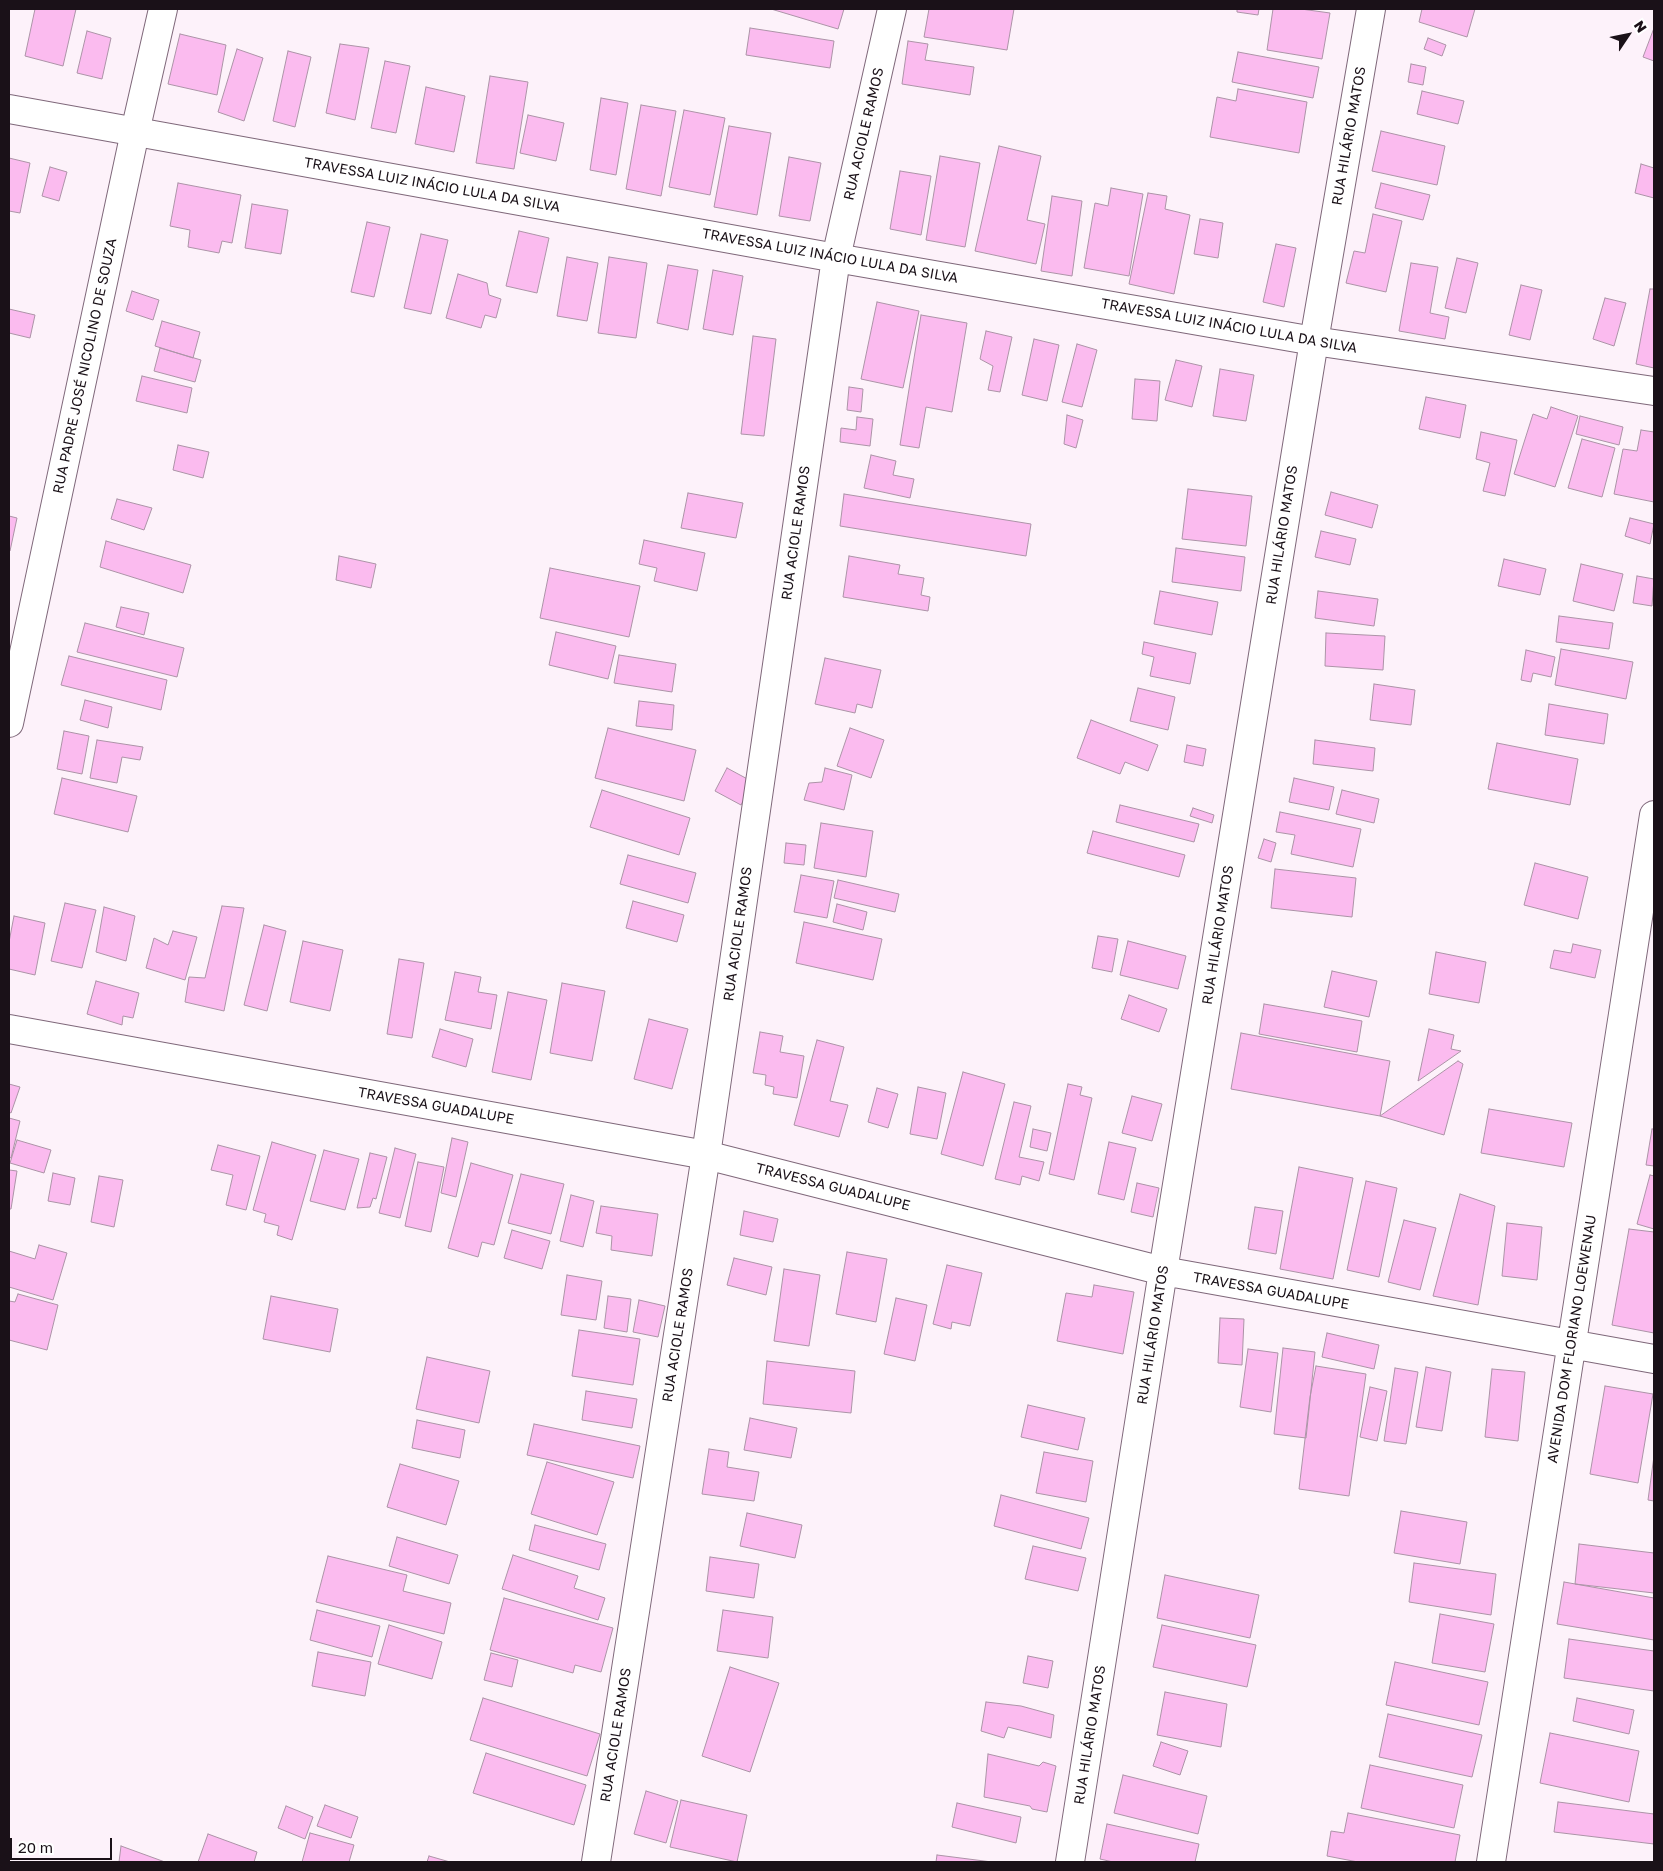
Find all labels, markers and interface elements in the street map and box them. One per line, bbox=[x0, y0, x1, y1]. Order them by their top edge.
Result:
north arrow bbox=[1603, 10, 1653, 60]
text: N bbox=[1631, 17, 1651, 35]
street label: RUA HILÁRIO MATOS bbox=[1329, 65, 1369, 207]
street label: RUA ACIOLE RAMOS bbox=[841, 66, 887, 202]
street label: TRAVESSA LUIZ INÁCIO LULA DA SILVA bbox=[303, 154, 561, 216]
street label: TRAVESSA LUIZ INÁCIO LULA DA SILVA bbox=[701, 225, 959, 287]
street label: RUA PADRE JOSÉ NICOLINO DE SOUZA bbox=[50, 237, 120, 495]
street label: TRAVESSA LUIZ INÁCIO LULA DA SILVA bbox=[1100, 295, 1358, 357]
street label: RUA HILÁRIO MATOS bbox=[1263, 464, 1301, 606]
street label: RUA ACIOLE RAMOS bbox=[778, 465, 814, 601]
street label: RUA HILÁRIO MATOS bbox=[1199, 864, 1237, 1006]
street label: RUA ACIOLE RAMOS bbox=[720, 866, 756, 1002]
street label: TRAVESSA GUADALUPE bbox=[357, 1084, 515, 1128]
street label: TRAVESSA GUADALUPE bbox=[754, 1160, 912, 1214]
street label: AVENIDA DOM FLORIANO LOEWENAU bbox=[1544, 1214, 1600, 1464]
street label: RUA HILÁRIO MATOS bbox=[1134, 1264, 1172, 1406]
street label: RUA ACIOLE RAMOS bbox=[659, 1267, 697, 1403]
street label: TRAVESSA GUADALUPE bbox=[1192, 1269, 1350, 1313]
street label: RUA HILÁRIO MATOS bbox=[1071, 1664, 1109, 1806]
street label: RUA ACIOLE RAMOS bbox=[597, 1667, 635, 1803]
scale bar bbox=[12, 1828, 115, 1860]
text: 20 m bbox=[18, 1838, 53, 1856]

